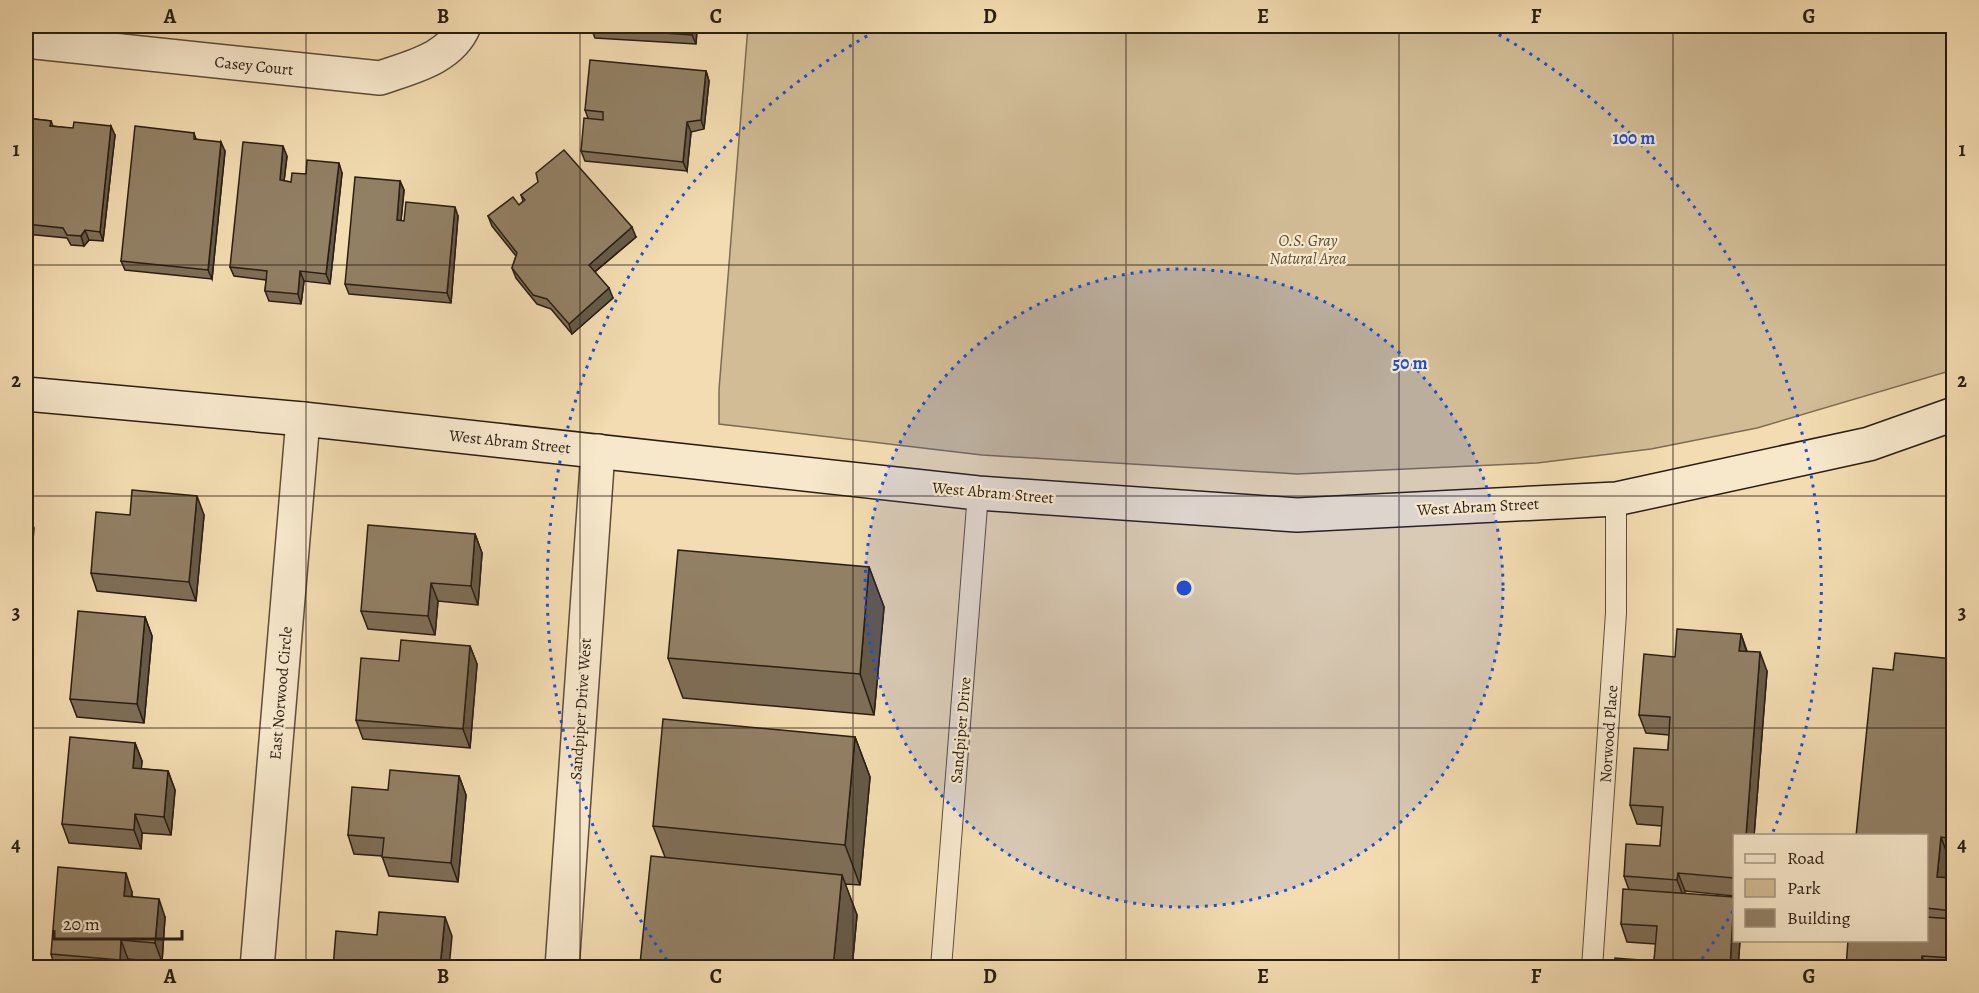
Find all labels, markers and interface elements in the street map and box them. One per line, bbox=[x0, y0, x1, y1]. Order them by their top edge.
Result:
text: A bbox=[163, 3, 177, 30]
text: B bbox=[437, 3, 449, 30]
text: C bbox=[710, 3, 722, 30]
text: D bbox=[983, 3, 997, 30]
text: E bbox=[1257, 3, 1269, 30]
text: F bbox=[1531, 3, 1542, 30]
text: G bbox=[1802, 3, 1816, 30]
street label: Casey Court bbox=[213, 51, 294, 81]
text: 100 m bbox=[1613, 126, 1655, 150]
text: 1 bbox=[12, 136, 20, 163]
text: 1 bbox=[1958, 136, 1966, 163]
park label: O.S. Gray Natural Area bbox=[1270, 230, 1347, 270]
text: 50 m bbox=[1393, 351, 1427, 375]
text: 2 bbox=[11, 367, 21, 394]
text: 2 bbox=[1957, 367, 1967, 394]
street label: West Abram Street bbox=[447, 425, 572, 459]
street label: West Abram Street bbox=[930, 477, 1055, 509]
street label: West Abram Street bbox=[1415, 493, 1540, 521]
centre of rings bbox=[1174, 578, 1194, 598]
text: 3 bbox=[12, 599, 20, 626]
text: 3 bbox=[1958, 599, 1966, 626]
street label: East Norwood Circle bbox=[264, 626, 298, 761]
street label: Sandpiper Drive West bbox=[565, 637, 597, 781]
street label: Sandpiper Drive bbox=[945, 676, 977, 784]
street label: Norwood Place bbox=[1595, 684, 1623, 784]
text: 4 bbox=[11, 831, 21, 858]
text: 4 bbox=[1957, 831, 1967, 858]
legend bbox=[1733, 834, 1928, 942]
text: Road bbox=[1787, 846, 1825, 870]
text: Park bbox=[1787, 876, 1821, 900]
scale bar bbox=[54, 903, 182, 941]
text: Building bbox=[1787, 906, 1851, 930]
text: 20 m bbox=[63, 912, 100, 936]
text: A bbox=[163, 963, 177, 990]
text: B bbox=[437, 963, 449, 990]
text: C bbox=[710, 963, 722, 990]
text: D bbox=[983, 963, 997, 990]
text: E bbox=[1257, 963, 1269, 990]
text: F bbox=[1531, 963, 1542, 990]
text: G bbox=[1802, 963, 1816, 990]

